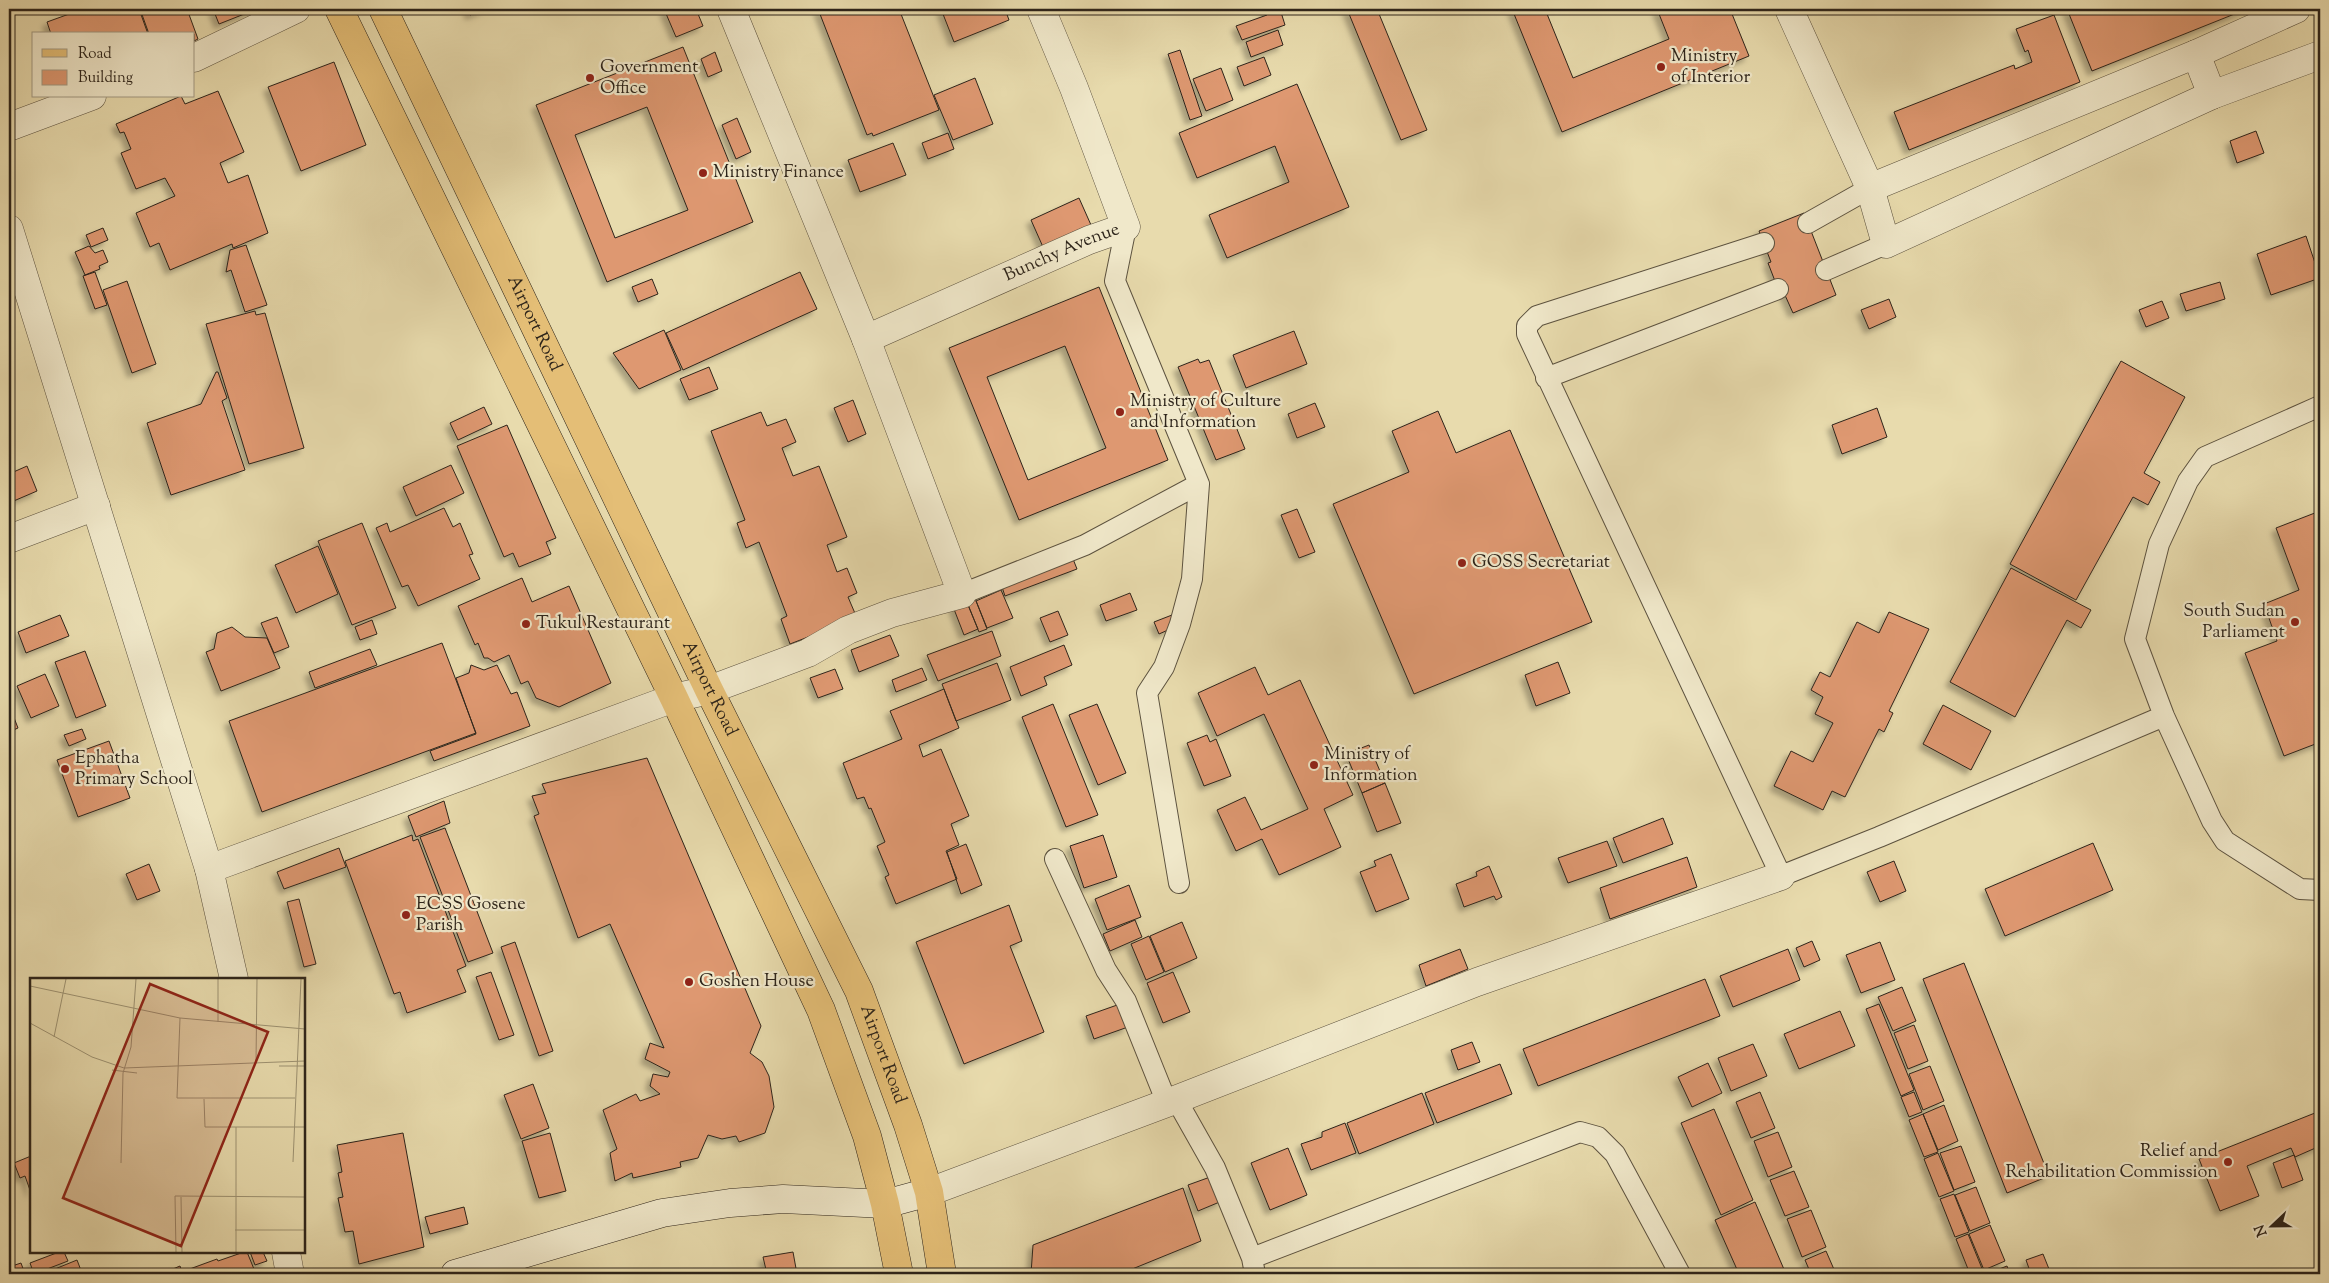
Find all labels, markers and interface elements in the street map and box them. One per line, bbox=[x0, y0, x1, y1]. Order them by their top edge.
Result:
legend bbox=[32, 32, 195, 98]
text: Road bbox=[78, 44, 112, 65]
place label: Ministry of Interior bbox=[1671, 44, 1750, 91]
place label: Government Office bbox=[600, 55, 698, 102]
marker: Ministry of Interior bbox=[1655, 61, 1667, 73]
text: Building bbox=[78, 68, 133, 89]
marker: Government Office bbox=[584, 72, 596, 84]
place label: Ministry Finance bbox=[713, 160, 844, 186]
marker: Ministry Finance bbox=[697, 167, 709, 179]
street label: Bunchy Avenue bbox=[1000, 217, 1123, 289]
street label: Airport Road bbox=[500, 271, 568, 376]
place label: Ministry of Culture and Information bbox=[1130, 389, 1281, 436]
marker: Ministry of Culture and Information bbox=[1114, 406, 1126, 418]
place label: GOSS Secretariat bbox=[1472, 550, 1610, 576]
marker: GOSS Secretariat bbox=[1456, 557, 1468, 569]
place label: South Sudan Parliament bbox=[2183, 599, 2285, 646]
place label: Tukul Restaurant bbox=[536, 611, 670, 637]
marker: South Sudan Parliament bbox=[2289, 616, 2301, 628]
marker: Tukul Restaurant bbox=[520, 618, 532, 630]
street label: Airport Road bbox=[674, 637, 743, 741]
place label: Ministry of Information bbox=[1324, 742, 1418, 789]
place label: Ephatha Primary School bbox=[75, 746, 193, 793]
marker: Ministry of Information bbox=[1308, 759, 1320, 771]
marker: Ephatha Primary School bbox=[59, 763, 71, 775]
place label: ECSS Gosene Parish bbox=[416, 892, 526, 939]
marker: ECSS Gosene Parish bbox=[400, 909, 412, 921]
place label: Goshen House bbox=[699, 969, 814, 995]
marker: Goshen House bbox=[683, 976, 695, 988]
inset map bbox=[30, 978, 305, 1253]
street label: Airport Road bbox=[852, 1002, 912, 1108]
place label: Relief and Rehabilitation Commission bbox=[2005, 1139, 2218, 1186]
marker: Relief and Rehabilitation Commission bbox=[2222, 1156, 2234, 1168]
north arrow bbox=[2246, 1200, 2296, 1250]
text: N bbox=[2250, 1221, 2273, 1239]

